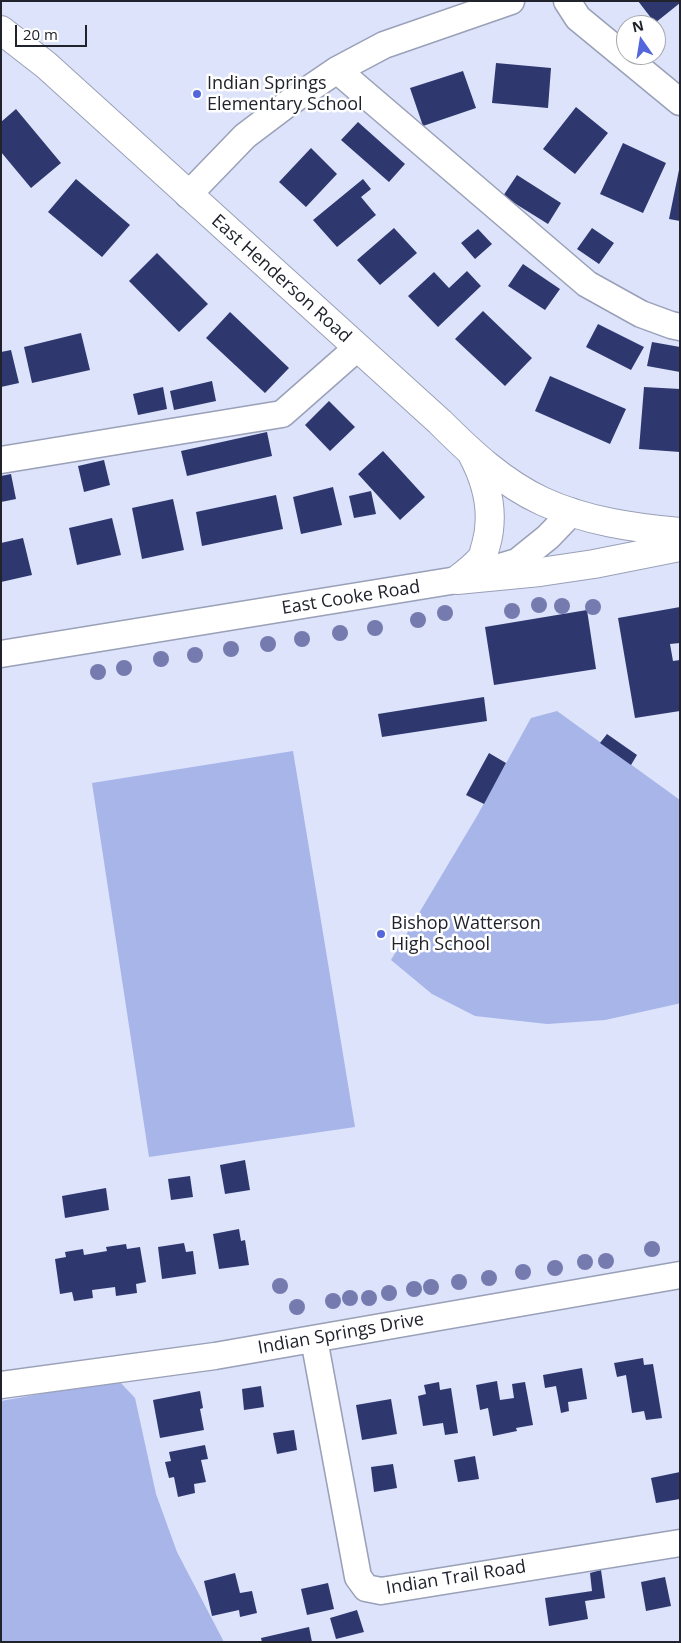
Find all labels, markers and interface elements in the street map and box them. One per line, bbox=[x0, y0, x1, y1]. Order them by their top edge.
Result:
scale bar bbox=[18, 15, 90, 47]
north arrow bbox=[616, 15, 666, 65]
text: N bbox=[630, 15, 645, 36]
text: 20 m bbox=[23, 24, 58, 44]
place label: Indian Springs Elementary School bbox=[207, 73, 363, 116]
marker: Indian Springs Elementary School bbox=[191, 88, 203, 100]
street label: East Henderson Road bbox=[207, 211, 355, 347]
street label: East Cooke Road bbox=[280, 576, 422, 620]
place label: Bishop Watterson High School bbox=[391, 913, 541, 956]
marker: Bishop Watterson High School bbox=[375, 928, 387, 940]
street label: Indian Springs Drive bbox=[256, 1309, 426, 1359]
street label: Indian Trail Road bbox=[385, 1556, 527, 1600]

